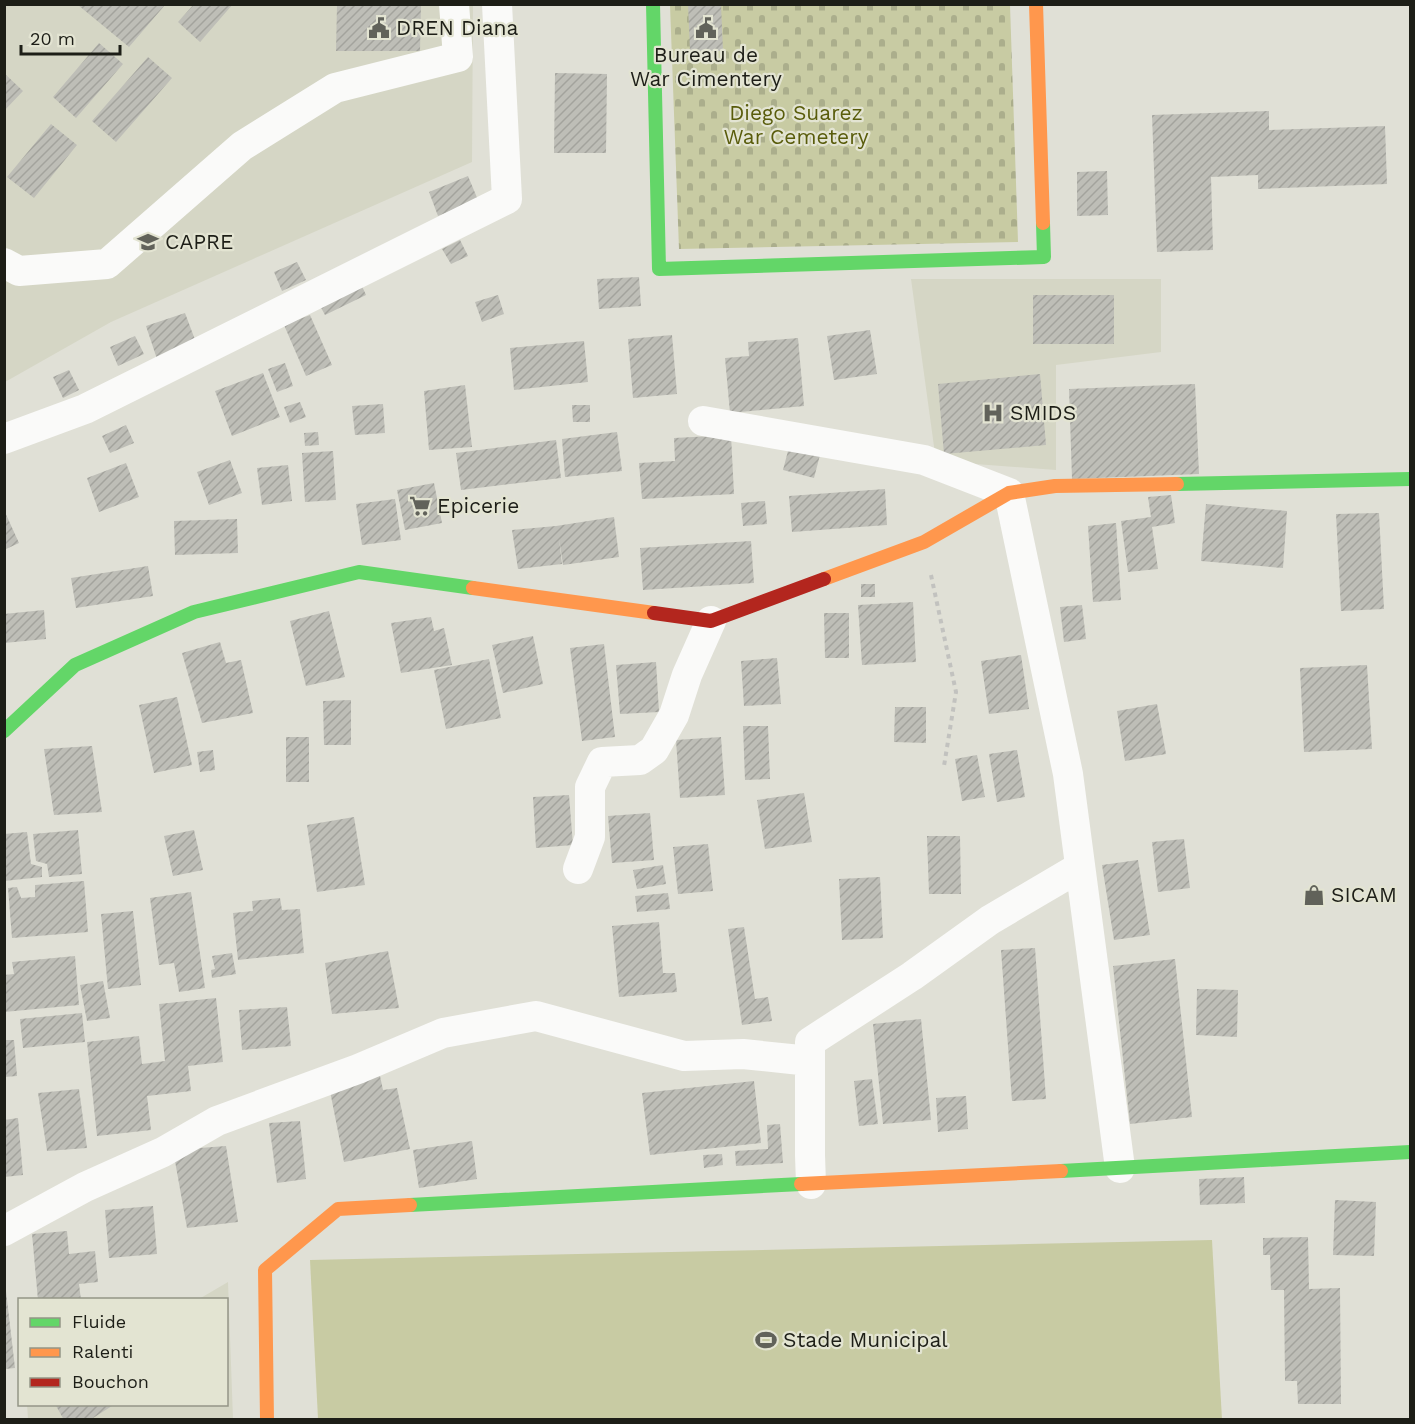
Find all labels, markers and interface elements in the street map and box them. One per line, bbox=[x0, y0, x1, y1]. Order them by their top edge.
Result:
place label: DREN Diana bbox=[396, 15, 519, 40]
public building icon: DREN Diana bbox=[367, 16, 391, 40]
public building icon: Bureau de War Cimentery bbox=[694, 16, 718, 40]
scale bar bbox=[21, 18, 120, 56]
text: 20 m bbox=[30, 28, 75, 49]
place label: Bureau de War Cimentery bbox=[630, 42, 782, 91]
park label: Diego Suarez War Cemetery bbox=[723, 100, 869, 149]
place label: CAPRE bbox=[165, 229, 233, 254]
school or university icon: CAPRE bbox=[136, 230, 160, 254]
place label: SMIDS bbox=[1010, 400, 1076, 425]
hospital icon: SMIDS bbox=[981, 401, 1005, 425]
place label: Epicerie bbox=[437, 493, 519, 518]
supermarket icon: Epicerie bbox=[408, 494, 432, 518]
place label: SICAM bbox=[1331, 882, 1397, 907]
shop icon: SICAM bbox=[1302, 883, 1326, 907]
legend bbox=[18, 1298, 228, 1406]
text: Fluide bbox=[72, 1311, 126, 1332]
place label: Stade Municipal bbox=[783, 1327, 948, 1352]
sports icon: Stade Municipal bbox=[754, 1328, 778, 1352]
text: Ralenti bbox=[72, 1341, 133, 1362]
text: Bouchon bbox=[72, 1371, 149, 1392]

